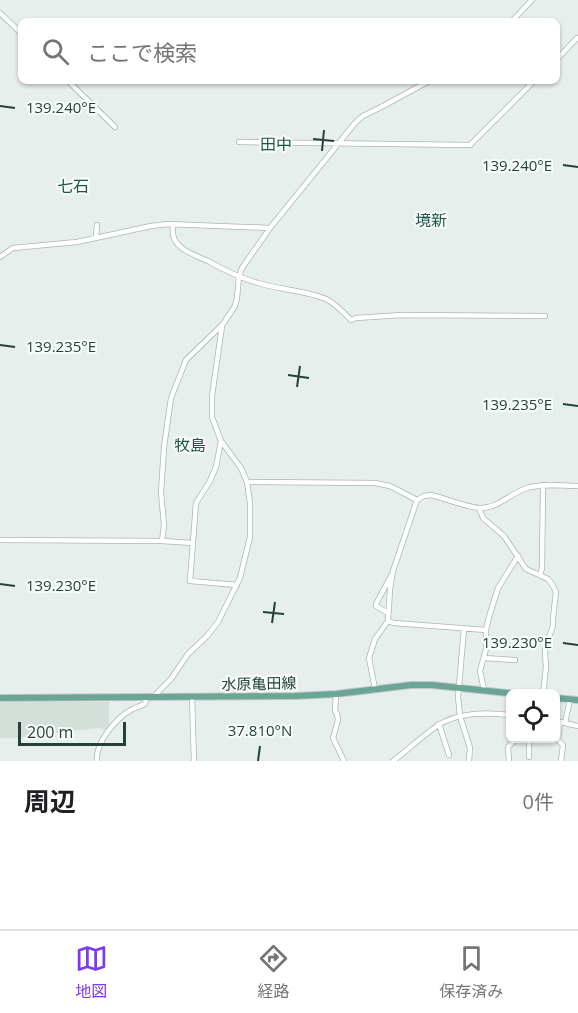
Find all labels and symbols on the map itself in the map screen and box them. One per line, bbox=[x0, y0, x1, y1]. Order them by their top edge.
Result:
text: 139.240°E bbox=[26, 97, 96, 117]
district label: 田中 bbox=[260, 133, 292, 155]
text: 139.240°E bbox=[482, 155, 552, 175]
district label: 七石 bbox=[57, 175, 89, 197]
district label: 境新 bbox=[415, 209, 447, 231]
text: 139.235°E bbox=[26, 336, 96, 356]
text: 139.235°E bbox=[482, 394, 552, 414]
district label: 牧島 bbox=[174, 434, 206, 456]
text: 139.230°E bbox=[26, 575, 96, 595]
text: 139.230°E bbox=[482, 632, 552, 652]
street label: 水原亀田線 bbox=[221, 672, 297, 694]
scale bar bbox=[18, 719, 126, 746]
text: 37.810°N bbox=[228, 720, 292, 740]

